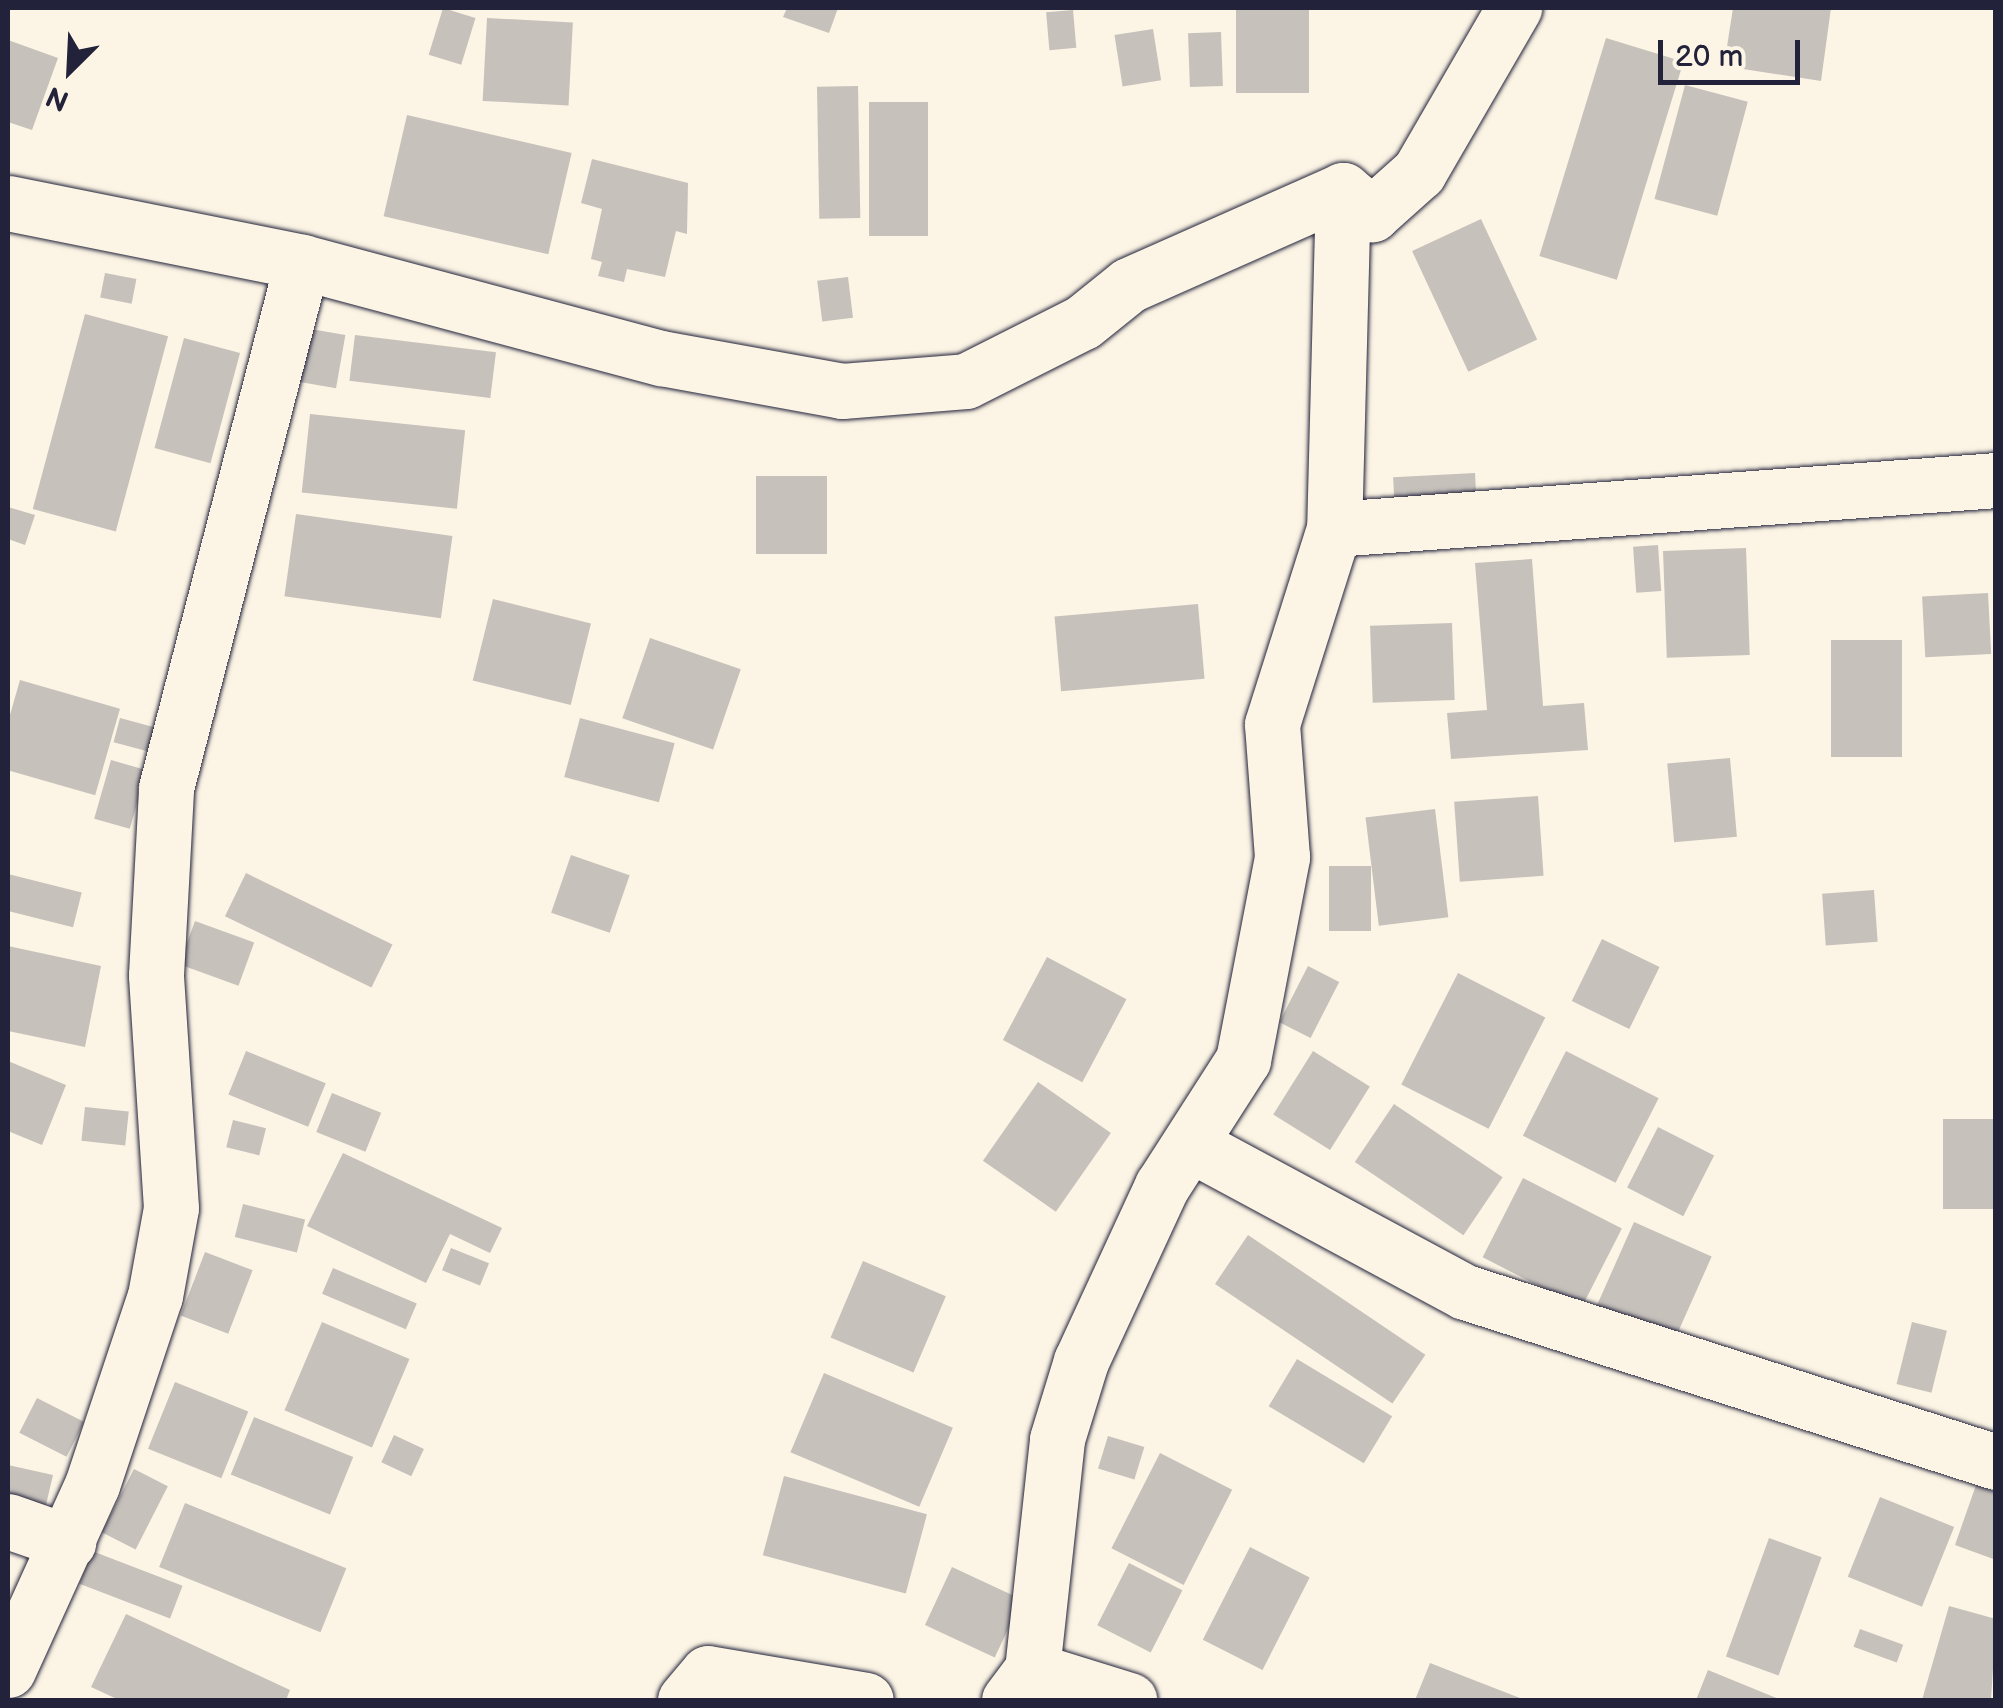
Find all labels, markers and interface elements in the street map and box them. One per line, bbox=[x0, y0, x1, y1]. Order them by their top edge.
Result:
north arrow bbox=[20, 20, 120, 120]
scale bar bbox=[1663, 20, 1806, 82]
text: 20 m bbox=[1675, 39, 1743, 75]
text: N bbox=[41, 79, 74, 117]

